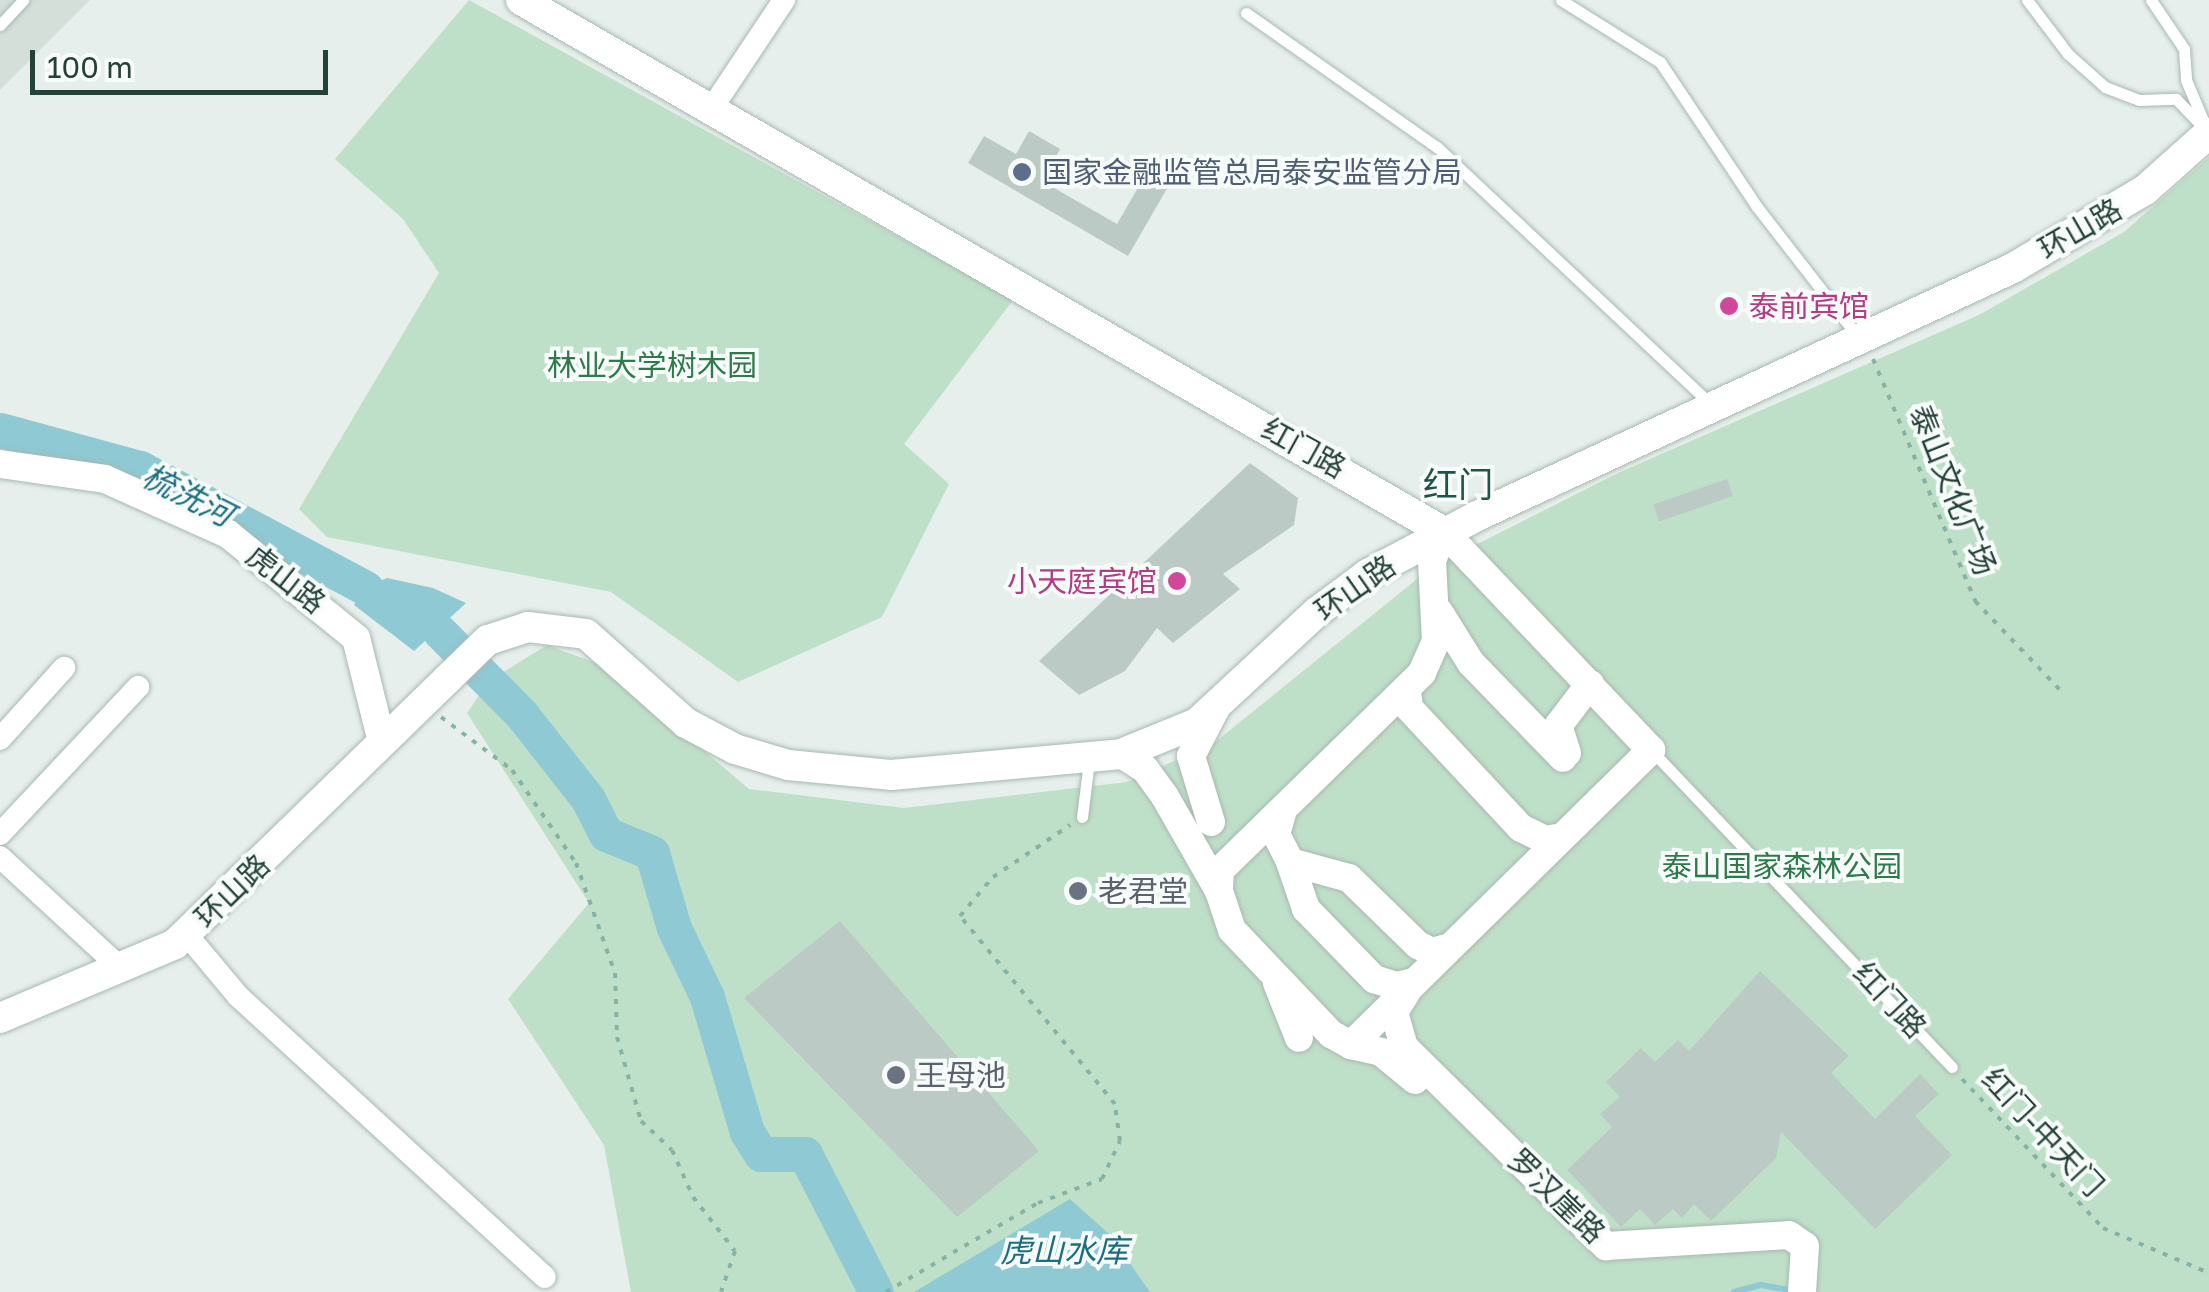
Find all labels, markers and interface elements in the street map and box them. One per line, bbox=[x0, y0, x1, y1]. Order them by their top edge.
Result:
scale bar bbox=[35, 30, 332, 92]
text: 100 m bbox=[47, 49, 133, 85]
place label: 国家金融监管总局泰安监管分局 bbox=[1042, 154, 1462, 190]
marker: 国家金融监管总局泰安监管分局 bbox=[1011, 161, 1033, 183]
street label: 环山路 bbox=[2032, 191, 2128, 267]
place label: 泰前宾馆 bbox=[1749, 288, 1869, 324]
marker: 泰前宾馆 bbox=[1718, 295, 1740, 317]
park label: 林业大学树木园 bbox=[547, 347, 757, 383]
street label: 泰山文化广场 bbox=[1903, 400, 2003, 580]
street label: 红门路 bbox=[1256, 410, 1352, 486]
water label: 梳洗河 bbox=[137, 456, 239, 534]
district label: 红门 bbox=[1423, 463, 1493, 505]
street label: 虎山路 bbox=[239, 537, 333, 621]
street label: 环山路 bbox=[1308, 547, 1402, 629]
place label: 小天庭宾馆 bbox=[1007, 563, 1157, 599]
marker: 小天庭宾馆 bbox=[1166, 570, 1188, 592]
street label: 环山路 bbox=[187, 847, 277, 935]
park label: 泰山国家森林公园 bbox=[1662, 848, 1902, 884]
place label: 老君堂 bbox=[1098, 873, 1188, 909]
marker: 老君堂 bbox=[1067, 880, 1089, 902]
street label: 红门路 bbox=[1846, 955, 1934, 1045]
place label: 王母池 bbox=[916, 1057, 1006, 1093]
street label: 红门-中天门 bbox=[1975, 1061, 2111, 1203]
marker: 王母池 bbox=[885, 1064, 907, 1086]
street label: 罗汉崖路 bbox=[1501, 1141, 1613, 1251]
water label: 虎山水库 bbox=[1000, 1231, 1128, 1269]

